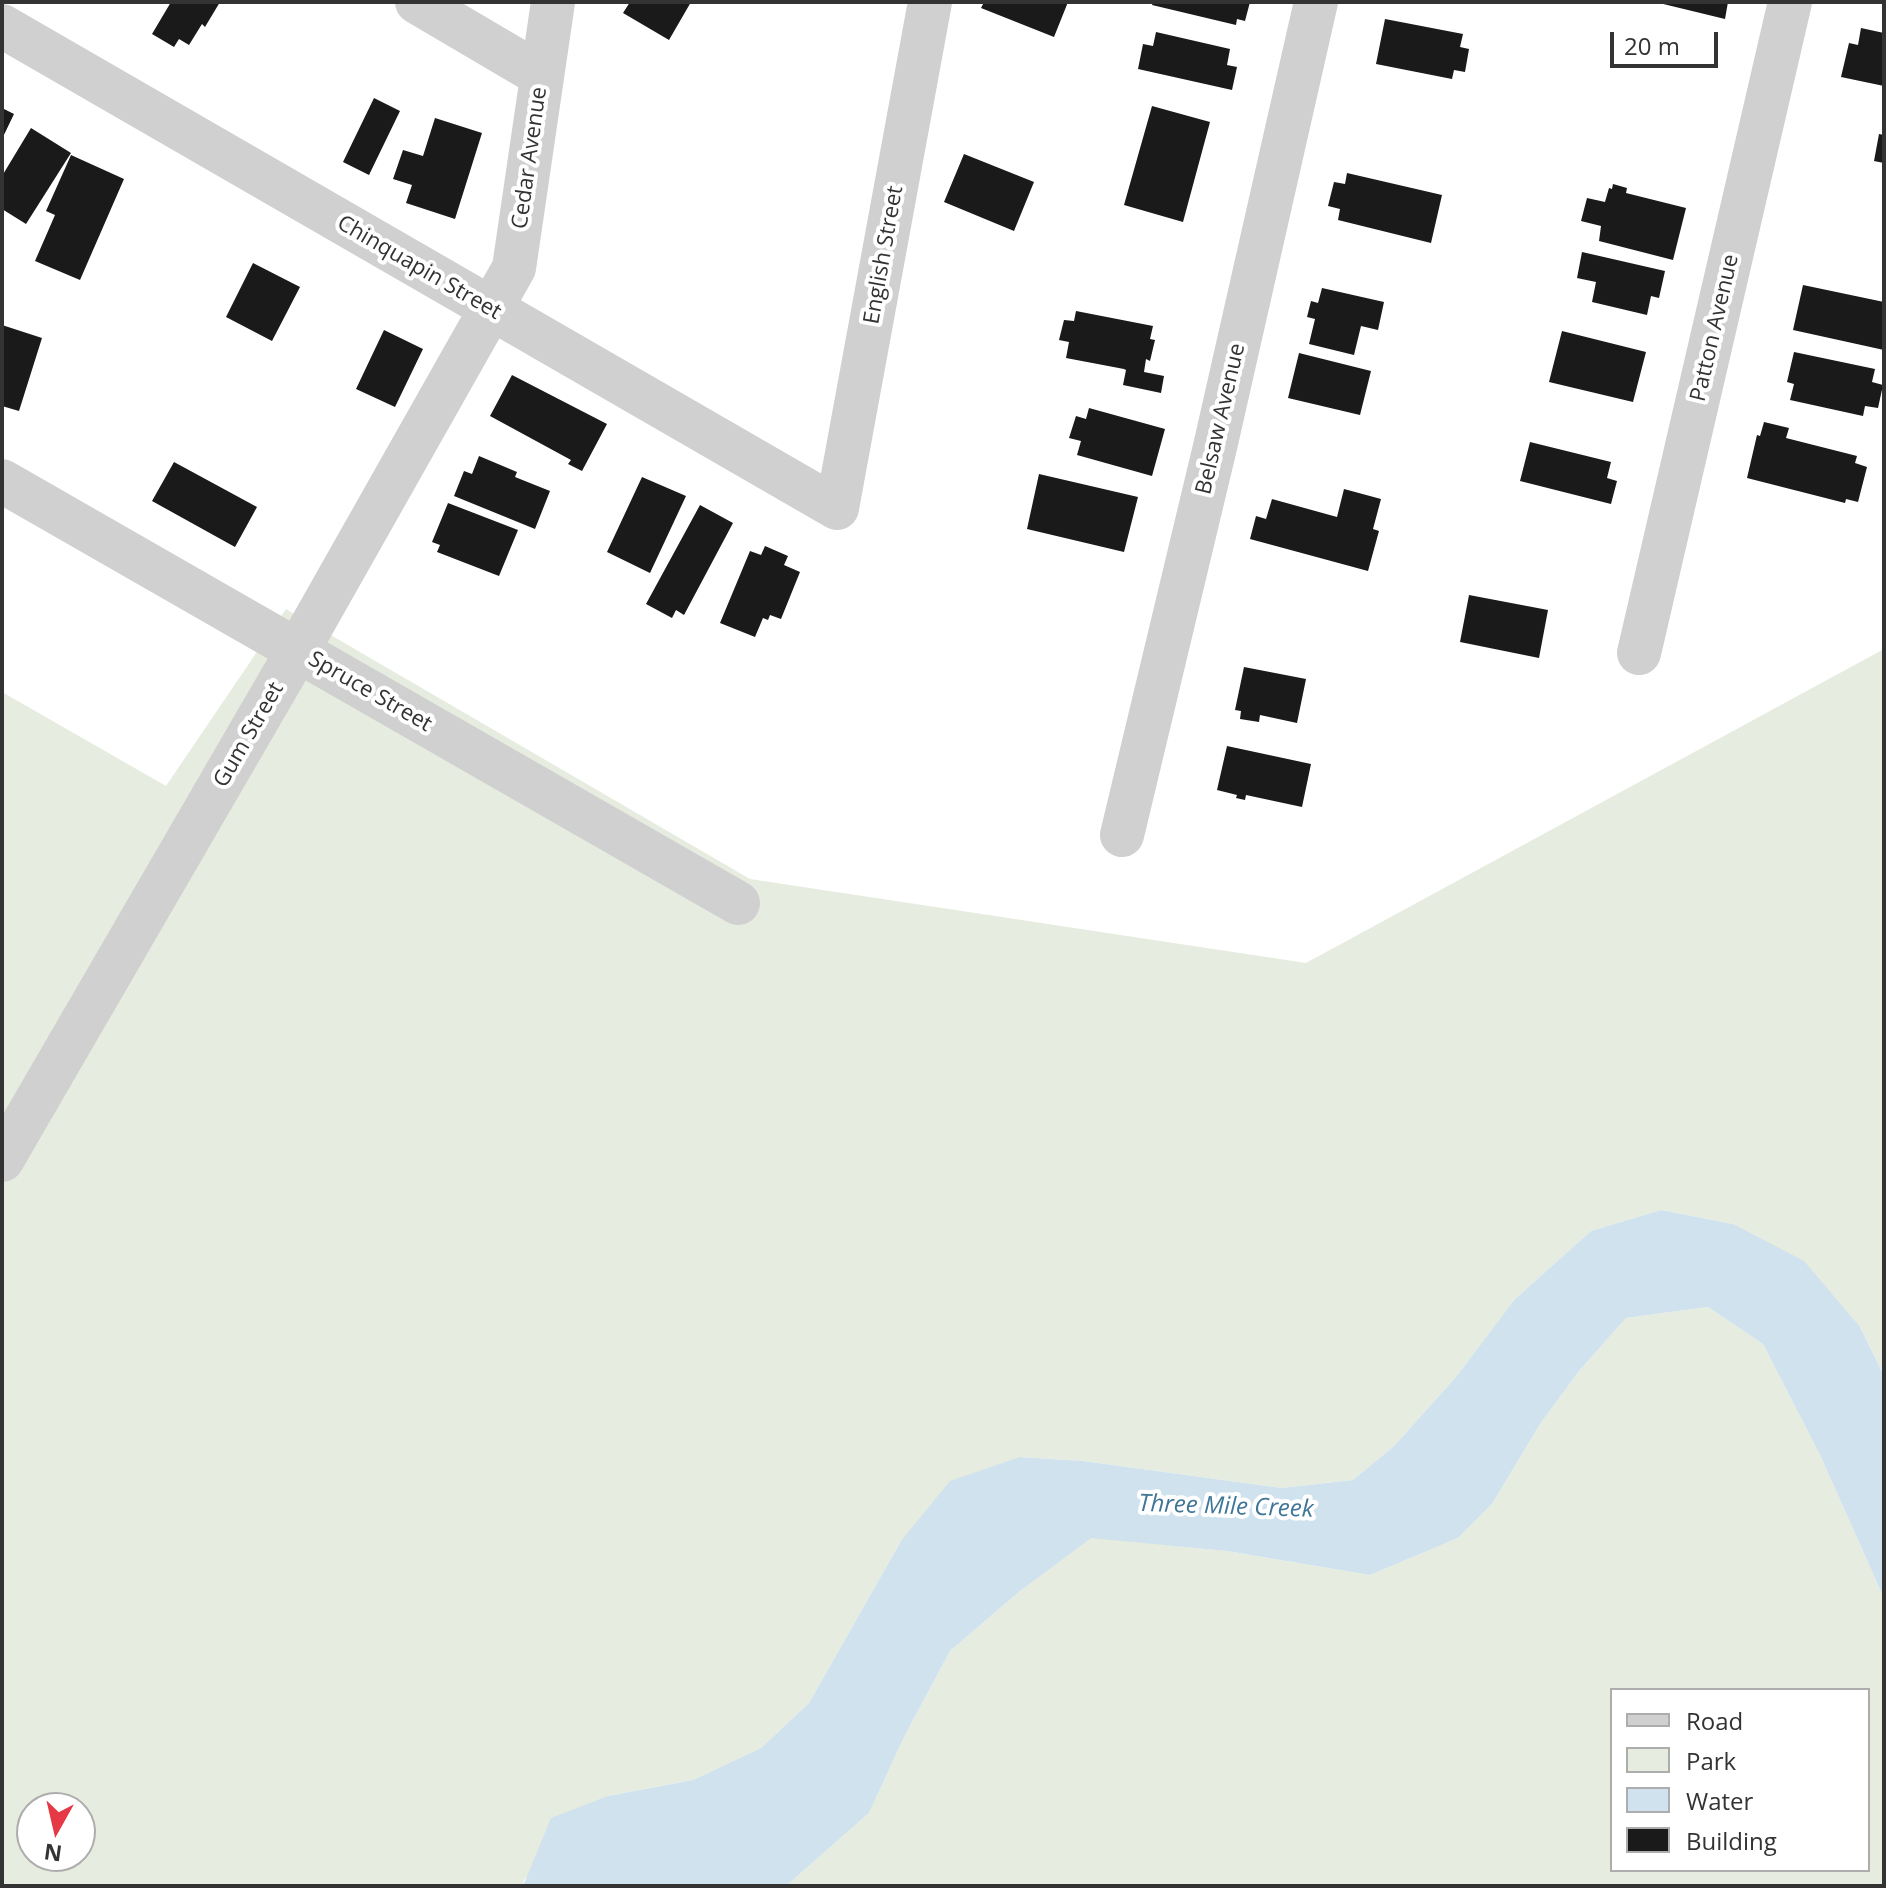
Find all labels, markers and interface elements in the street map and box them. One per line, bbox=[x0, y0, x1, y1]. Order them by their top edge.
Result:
scale bar bbox=[1614, 16, 1722, 66]
text: 20 m bbox=[1624, 29, 1680, 62]
street label: Cedar Avenue bbox=[507, 85, 553, 231]
street label: English Street bbox=[859, 184, 909, 326]
street label: Chinquapin Street bbox=[332, 210, 506, 326]
street label: Patton Avenue bbox=[1685, 252, 1745, 404]
street label: Belsaw Avenue bbox=[1191, 341, 1251, 497]
street label: Spruce Street bbox=[304, 646, 436, 738]
street label: Gum Street bbox=[208, 678, 290, 792]
water label: Three Mile Creek bbox=[1138, 1490, 1314, 1524]
legend bbox=[1610, 1688, 1870, 1872]
text: Road bbox=[1686, 1704, 1743, 1737]
text: Park bbox=[1686, 1744, 1736, 1777]
text: Water bbox=[1686, 1784, 1753, 1817]
north arrow bbox=[16, 1792, 96, 1872]
text: Building bbox=[1686, 1824, 1777, 1857]
text: N bbox=[42, 1838, 64, 1870]

